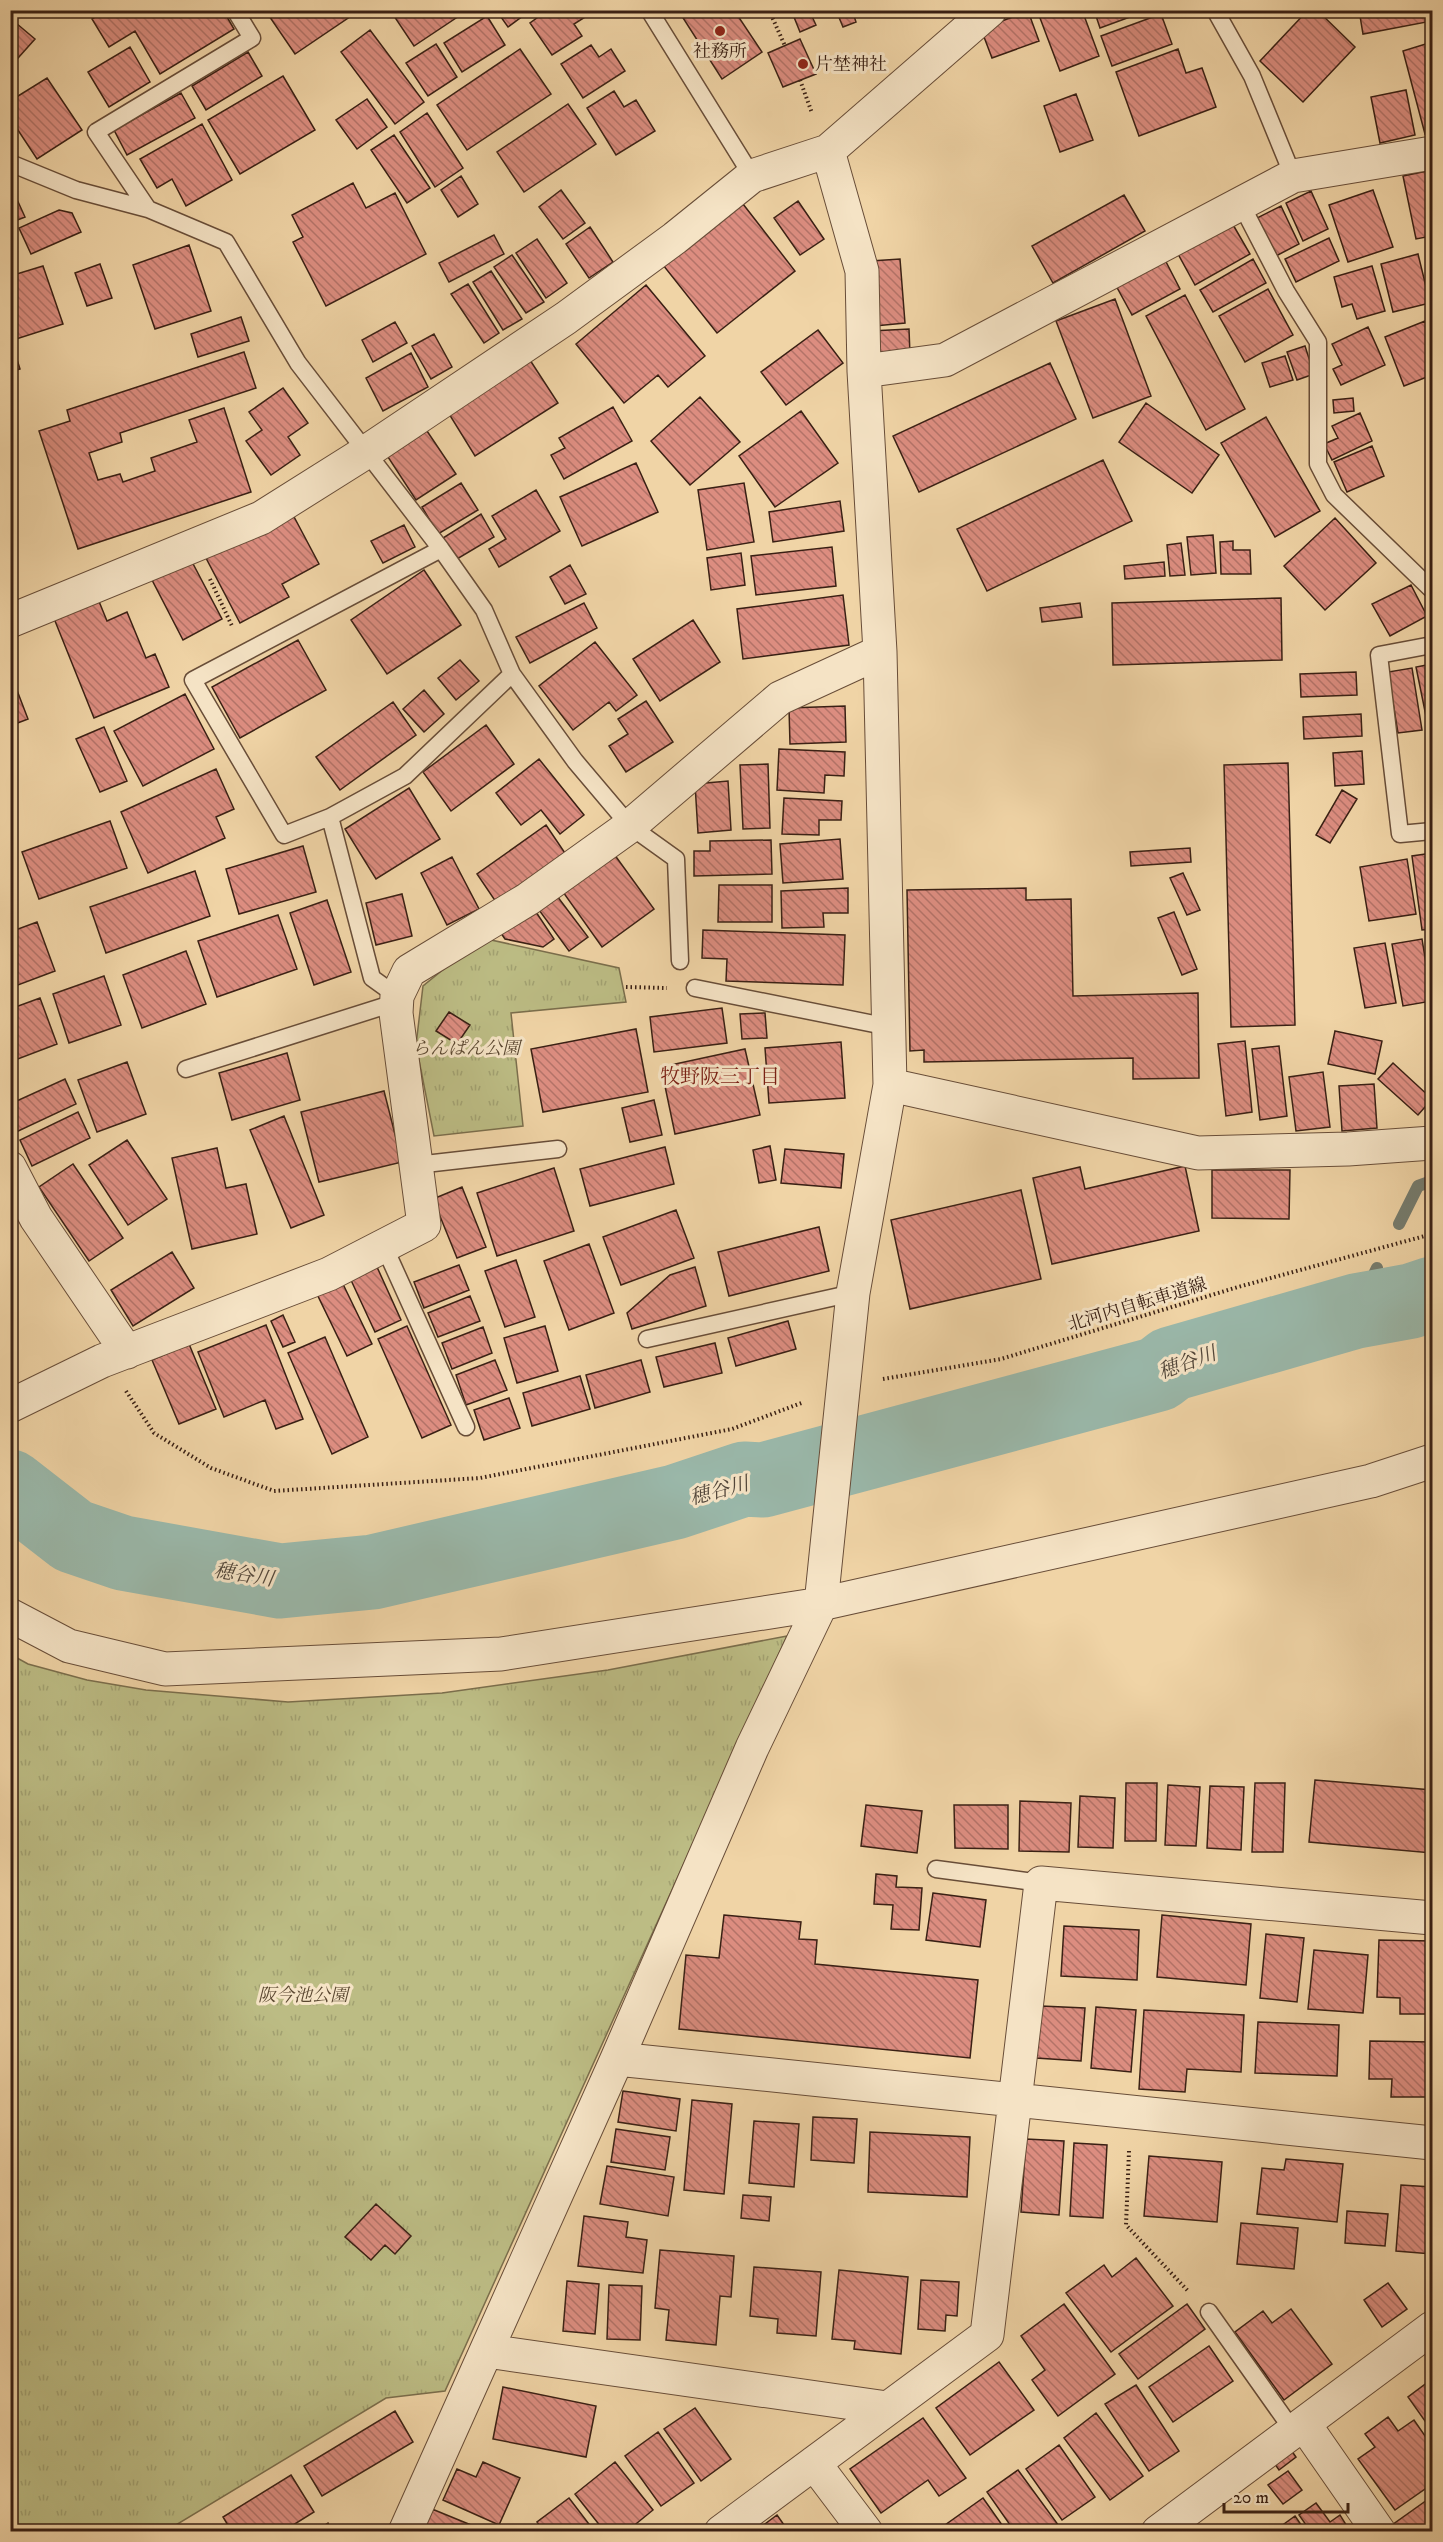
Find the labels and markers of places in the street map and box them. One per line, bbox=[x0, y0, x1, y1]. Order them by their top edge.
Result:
marker: 社務所 bbox=[713, 24, 727, 38]
place label: 社務所 bbox=[693, 41, 747, 63]
place label: 片埜神社 bbox=[815, 54, 887, 76]
marker: 片埜神社 bbox=[796, 57, 810, 71]

